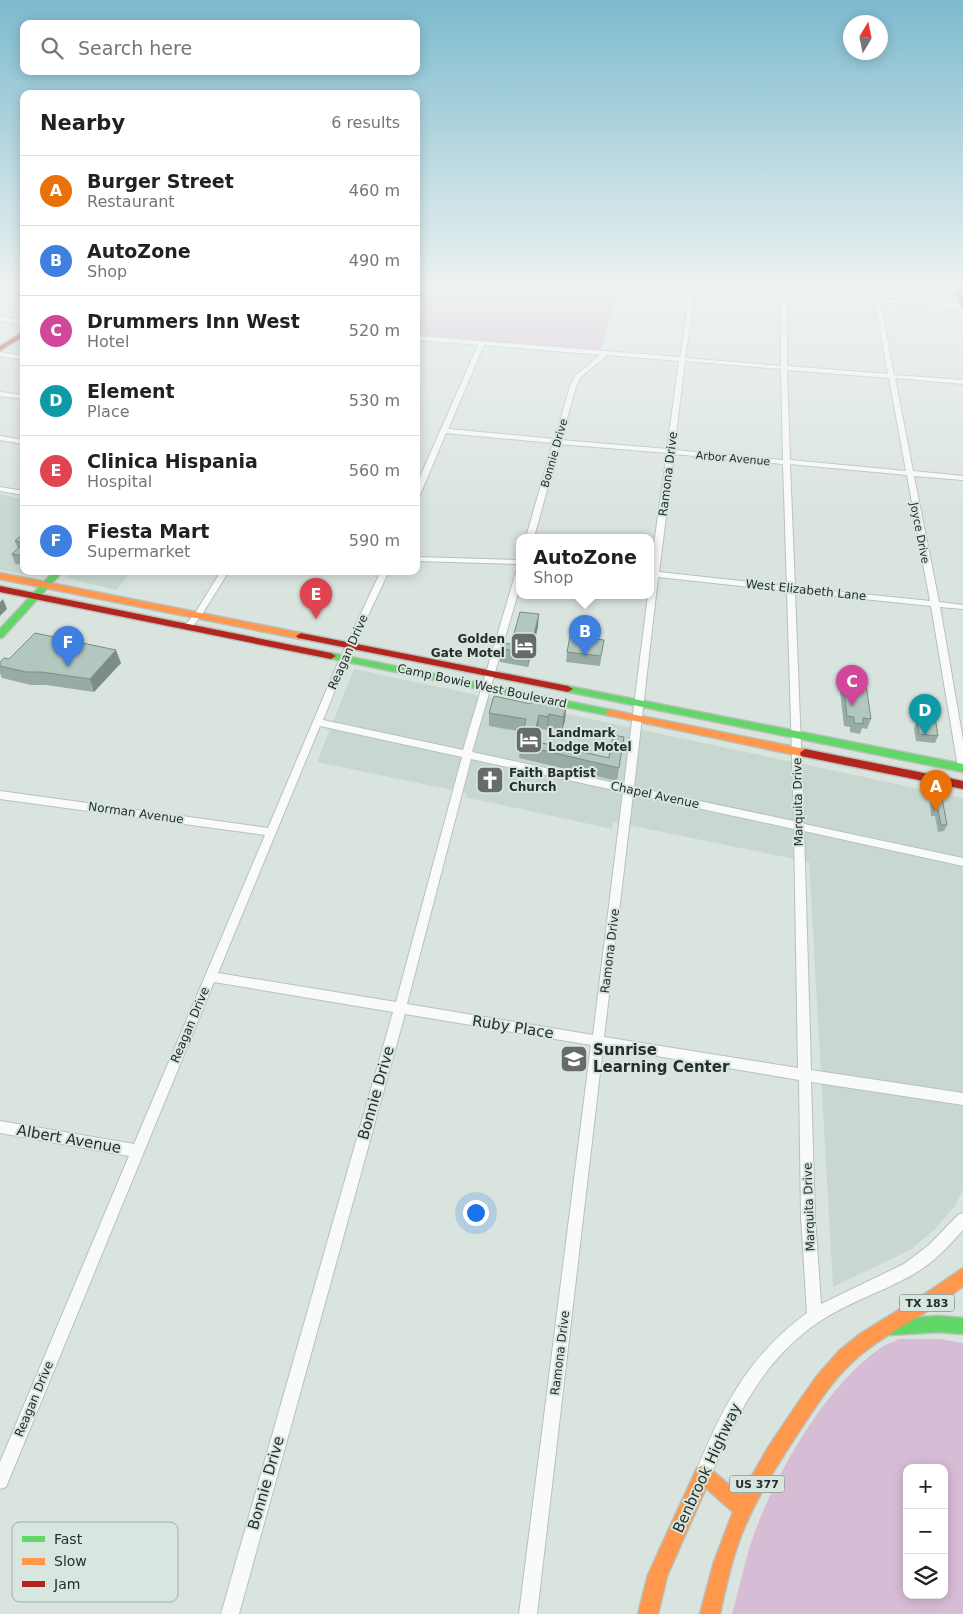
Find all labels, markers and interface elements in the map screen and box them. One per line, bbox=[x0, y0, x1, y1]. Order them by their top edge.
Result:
north arrow bbox=[843, 15, 888, 60]
search box bbox=[20, 20, 420, 75]
icon: search bbox=[38, 34, 66, 62]
text: Search here bbox=[78, 37, 192, 59]
text: Nearby bbox=[40, 111, 125, 135]
text: 6 results bbox=[331, 113, 400, 132]
text: Burger Street bbox=[87, 170, 234, 192]
text: A bbox=[50, 181, 62, 200]
text: 460 m bbox=[349, 181, 400, 200]
text: Restaurant bbox=[87, 192, 175, 211]
text: AutoZone bbox=[87, 240, 191, 262]
text: B bbox=[50, 251, 62, 270]
text: 490 m bbox=[349, 251, 400, 270]
text: Shop bbox=[87, 262, 127, 281]
text: Drummers Inn West bbox=[87, 310, 300, 332]
text: C bbox=[50, 321, 62, 340]
text: 520 m bbox=[349, 321, 400, 340]
text: Hotel bbox=[87, 332, 129, 351]
text: Element bbox=[87, 380, 175, 402]
text: D bbox=[49, 391, 63, 410]
text: 530 m bbox=[349, 391, 400, 410]
text: Place bbox=[87, 402, 130, 421]
street label: Bonnie Drive bbox=[538, 417, 571, 489]
street label: Ramona Drive bbox=[656, 431, 680, 517]
street label: Arbor Avenue bbox=[695, 449, 771, 468]
text: Clinica Hispania bbox=[87, 450, 258, 472]
text: E bbox=[51, 461, 61, 480]
text: 560 m bbox=[349, 461, 400, 480]
text: Hospital bbox=[87, 472, 152, 491]
street label: Joyce Drive bbox=[907, 500, 932, 565]
text: Fiesta Mart bbox=[87, 520, 209, 542]
text: F bbox=[51, 531, 61, 550]
text: 590 m bbox=[349, 531, 400, 550]
popup bbox=[516, 534, 654, 599]
text: Supermarket bbox=[87, 542, 190, 561]
text: AutoZone bbox=[533, 546, 637, 568]
text: Shop bbox=[533, 568, 573, 587]
street label: West Elizabeth Lane bbox=[745, 577, 867, 603]
pin: E bbox=[300, 578, 332, 619]
street label: Reagan Drive bbox=[325, 612, 371, 692]
pin: B bbox=[569, 615, 601, 656]
pin: F bbox=[52, 626, 84, 667]
hotel icon: Golden Gate Motel bbox=[509, 631, 539, 661]
place label: Golden Gate Motel bbox=[431, 632, 505, 660]
street label: Camp Bowie West Boulevard bbox=[396, 661, 568, 711]
pin: C bbox=[836, 665, 868, 706]
pin: D bbox=[909, 694, 941, 735]
hotel icon: Landmark Lodge Motel bbox=[514, 725, 544, 755]
place label: Landmark Lodge Motel bbox=[548, 726, 632, 754]
street label: Marquita Drive bbox=[790, 757, 806, 847]
church icon: Faith Baptist Church bbox=[475, 765, 505, 795]
place label: Faith Baptist Church bbox=[509, 766, 596, 794]
pin: A bbox=[920, 770, 952, 811]
street label: Chapel Avenue bbox=[609, 779, 701, 811]
street label: Norman Avenue bbox=[87, 799, 185, 827]
street label: Ramona Drive bbox=[598, 908, 622, 994]
street label: Reagan Drive bbox=[168, 985, 212, 1065]
street label: Ruby Place bbox=[471, 1012, 555, 1042]
place label: Sunrise Learning Center bbox=[593, 1041, 730, 1076]
street label: Bonnie Drive bbox=[354, 1044, 398, 1142]
school or university icon: Sunrise Learning Center bbox=[559, 1044, 589, 1074]
street label: Albert Avenue bbox=[15, 1121, 123, 1157]
street label: Marquita Drive bbox=[800, 1162, 818, 1252]
your location bbox=[463, 1200, 489, 1226]
road number: TX 183 bbox=[900, 1295, 954, 1312]
street label: Ramona Drive bbox=[548, 1310, 572, 1396]
street label: Reagan Drive bbox=[12, 1359, 56, 1439]
street label: Benbrook Highway bbox=[669, 1400, 745, 1536]
street label: Bonnie Drive bbox=[244, 1434, 288, 1532]
map controls bbox=[903, 1464, 948, 1599]
button: + bbox=[903, 1464, 948, 1509]
road number: US 377 bbox=[730, 1476, 784, 1492]
button: − bbox=[903, 1509, 948, 1554]
legend bbox=[12, 1522, 178, 1602]
text: Fast bbox=[54, 1531, 83, 1547]
text: Slow bbox=[54, 1553, 87, 1569]
button: layers bbox=[903, 1554, 948, 1599]
text: Jam bbox=[53, 1576, 80, 1592]

